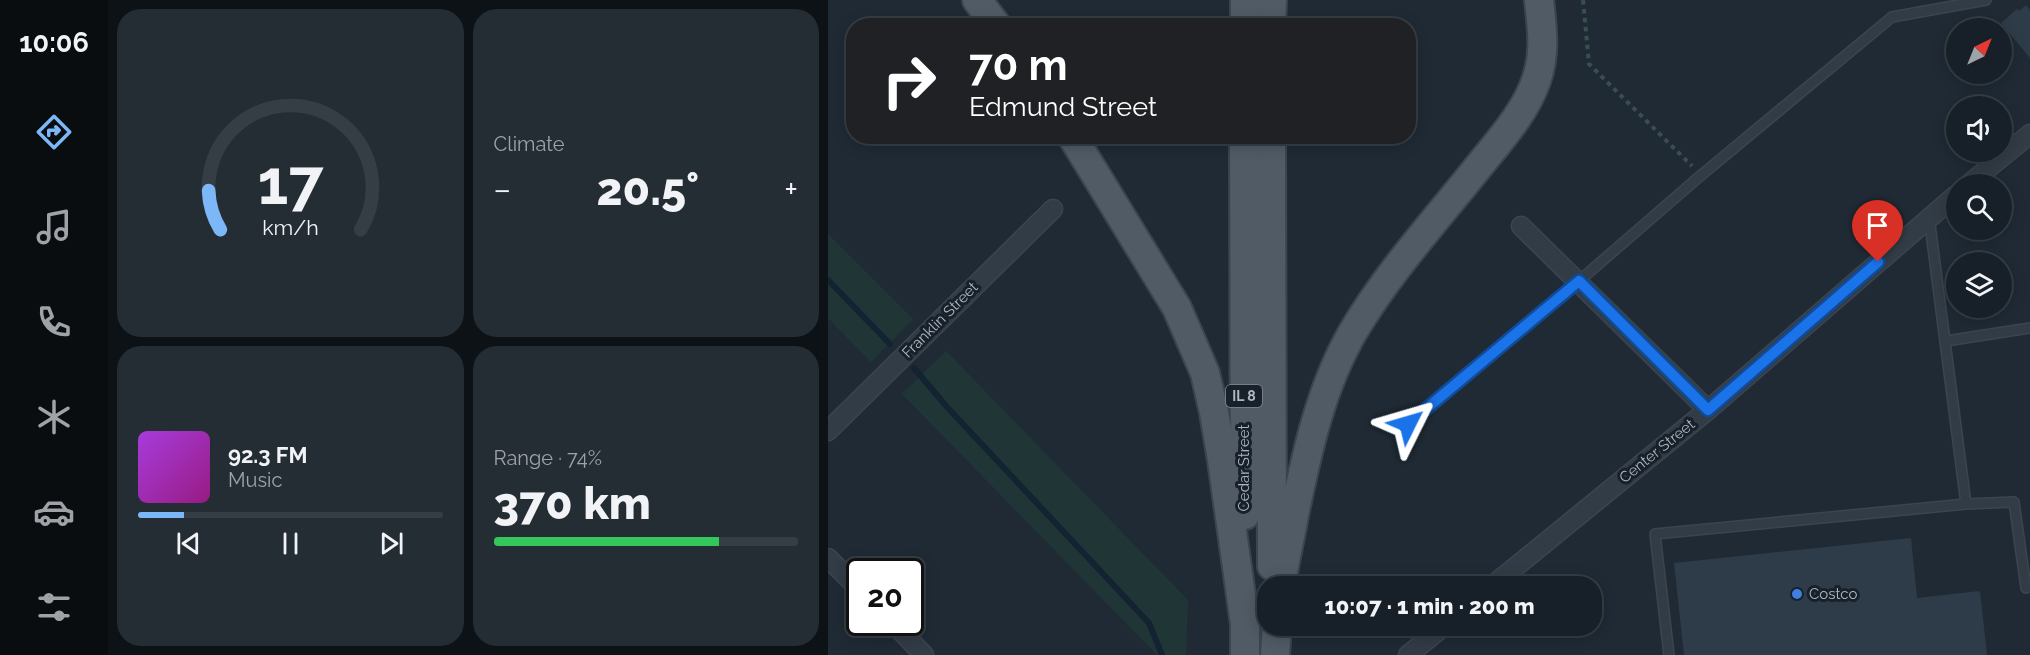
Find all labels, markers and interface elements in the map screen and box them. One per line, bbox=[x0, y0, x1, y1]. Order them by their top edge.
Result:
north arrow bbox=[1946, 18, 2012, 84]
map controls bbox=[1946, 18, 2012, 318]
text: 10:06 bbox=[19, 27, 89, 58]
text: 70 m bbox=[969, 41, 1068, 90]
icon: right bbox=[870, 42, 948, 120]
text: Edmund Street bbox=[969, 91, 1157, 122]
button: sound bbox=[1946, 96, 2012, 162]
icon: directions bbox=[33, 111, 75, 153]
text: Climate bbox=[494, 132, 565, 156]
text: 17 bbox=[257, 145, 324, 219]
text: 20.5° bbox=[596, 163, 699, 216]
text: − bbox=[494, 170, 511, 209]
text: + bbox=[784, 170, 798, 209]
button: search bbox=[1946, 174, 2012, 240]
pin bbox=[1852, 200, 1903, 262]
icon: music bbox=[33, 206, 75, 248]
icon: arrive bbox=[1861, 209, 1894, 242]
text: km/h bbox=[262, 215, 319, 240]
button: layers bbox=[1946, 252, 2012, 318]
street label: Franklin Street bbox=[898, 278, 982, 362]
icon: phone bbox=[33, 301, 75, 343]
road number: IL 8 bbox=[1226, 385, 1262, 407]
position arrow bbox=[1376, 392, 1440, 456]
icon: climate bbox=[33, 396, 75, 438]
street label: Center Street bbox=[1616, 415, 1698, 487]
street label: Cedar Street bbox=[1235, 425, 1253, 511]
text: 92.3 FM bbox=[228, 442, 308, 468]
text: Range · 74% bbox=[494, 446, 602, 470]
text: Music bbox=[228, 468, 282, 492]
text: 370 km bbox=[494, 477, 651, 530]
icon: car bbox=[33, 491, 75, 533]
icon: previous bbox=[172, 527, 205, 560]
icon: pause bbox=[274, 527, 307, 560]
icon: next bbox=[375, 527, 408, 560]
speed limit sign: 20 bbox=[846, 558, 924, 636]
place label: Costco bbox=[1809, 585, 1858, 603]
icon: filters bbox=[33, 586, 75, 628]
marker: Costco bbox=[1790, 587, 1804, 601]
text: 10:07 · 1 min · 200 m bbox=[1324, 593, 1535, 619]

